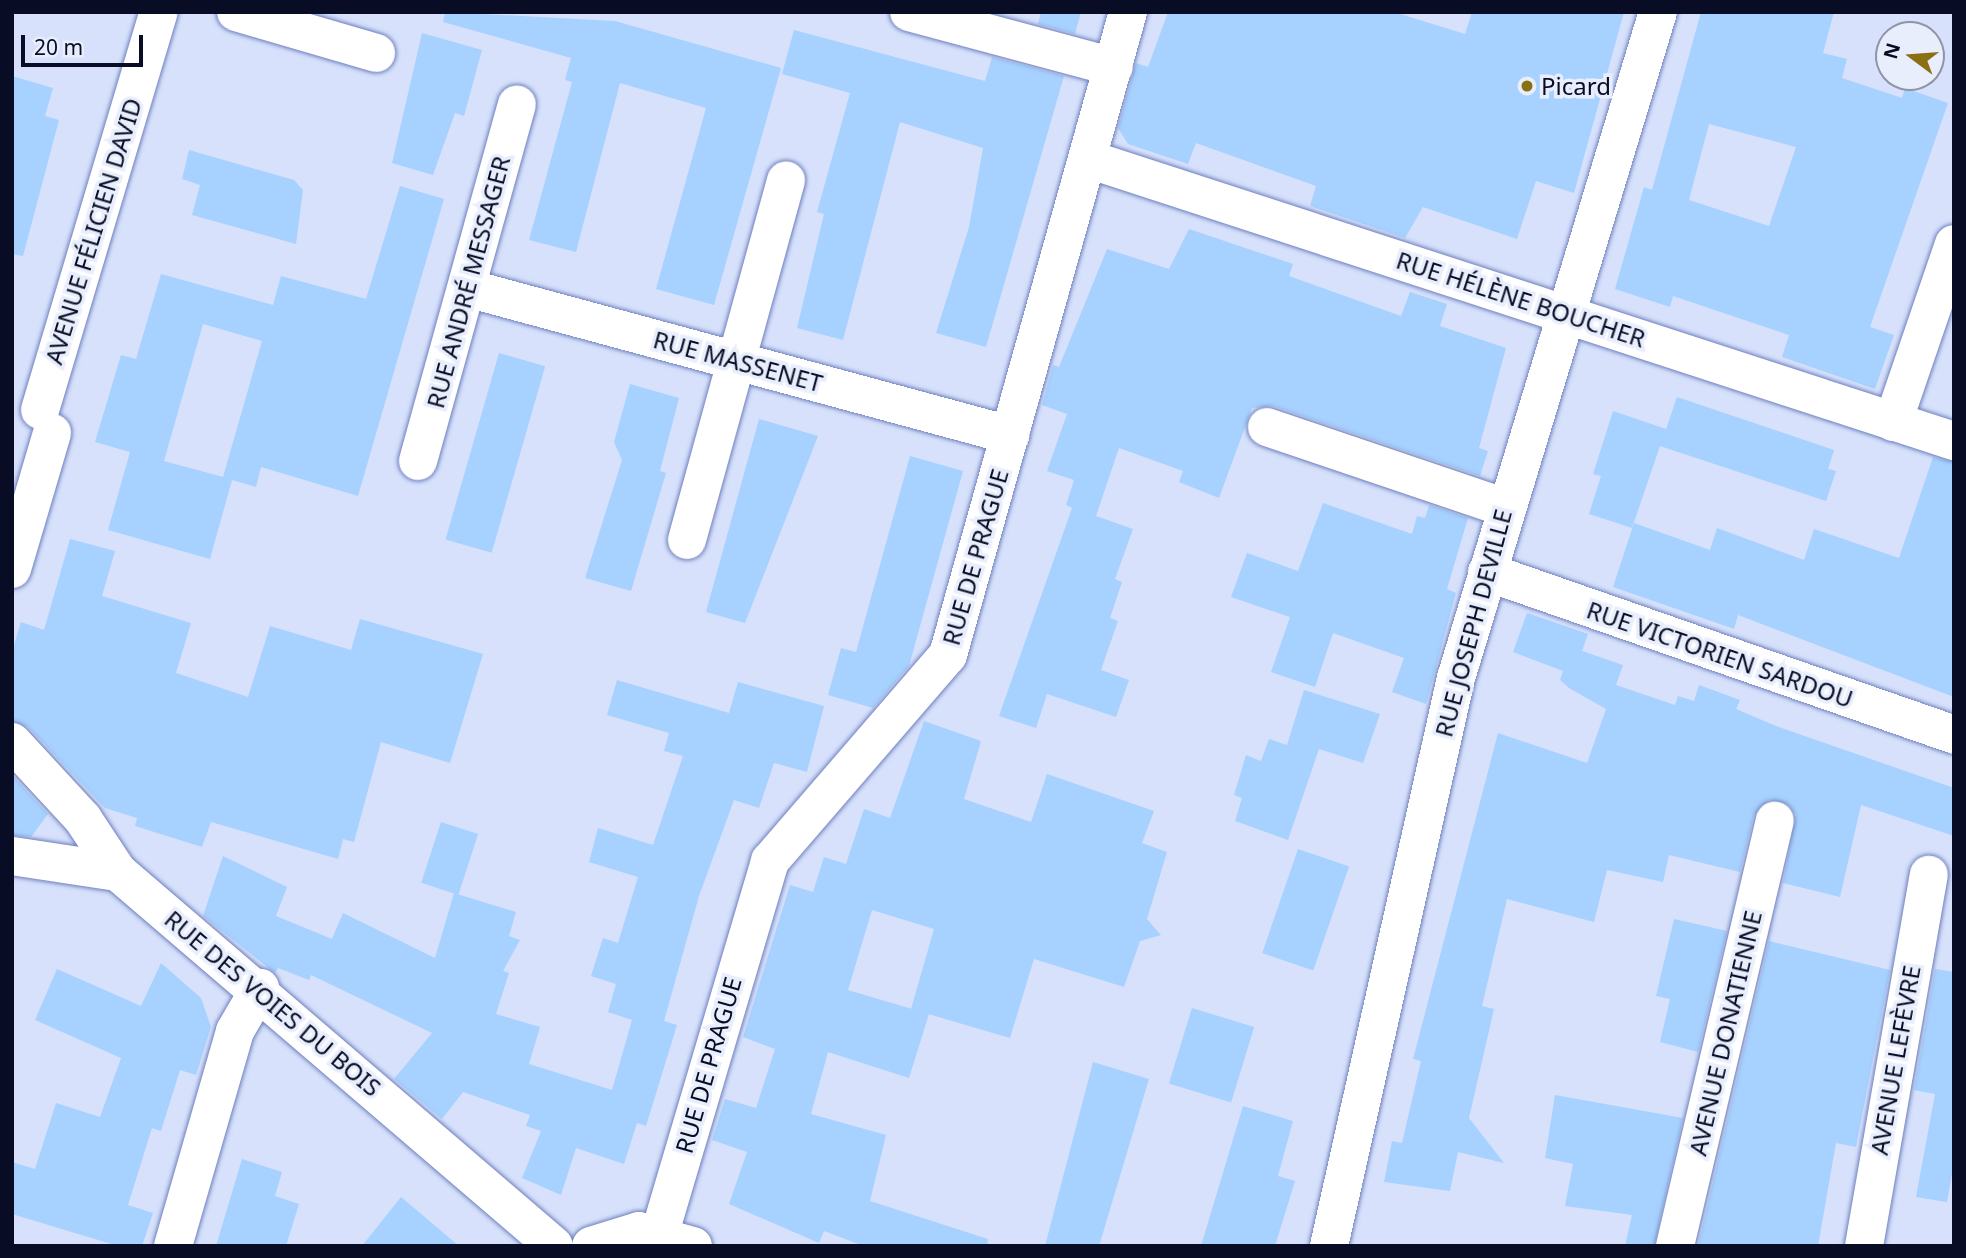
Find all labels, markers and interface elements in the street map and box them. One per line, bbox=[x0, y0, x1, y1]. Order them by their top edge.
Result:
scale bar bbox=[24, 21, 147, 65]
north arrow bbox=[1875, 21, 1945, 91]
text: 20 m bbox=[34, 33, 83, 61]
text: N bbox=[1877, 40, 1906, 62]
place label: Picard bbox=[1541, 72, 1611, 100]
marker: Picard bbox=[1519, 78, 1535, 94]
street label: AVENUE FÉLICIEN DAVID bbox=[39, 95, 147, 367]
street label: RUE ANDRÉ MESSAGER bbox=[420, 153, 516, 411]
street label: RUE HÉLÈNE BOUCHER bbox=[1393, 245, 1649, 353]
street label: RUE MASSENET bbox=[650, 325, 826, 397]
street label: RUE DE PRAGUE bbox=[936, 466, 1014, 648]
street label: RUE JOSEPH DEVILLE bbox=[1429, 506, 1517, 740]
street label: RUE VICTORIEN SARDOU bbox=[1583, 595, 1857, 713]
street label: RUE DES VOIES DU BOIS bbox=[159, 904, 387, 1102]
street label: AVENUE DONATIENNE bbox=[1683, 908, 1767, 1158]
street label: AVENUE LEFÈVRE bbox=[1864, 963, 1926, 1157]
street label: RUE DE PRAGUE bbox=[669, 974, 747, 1156]

